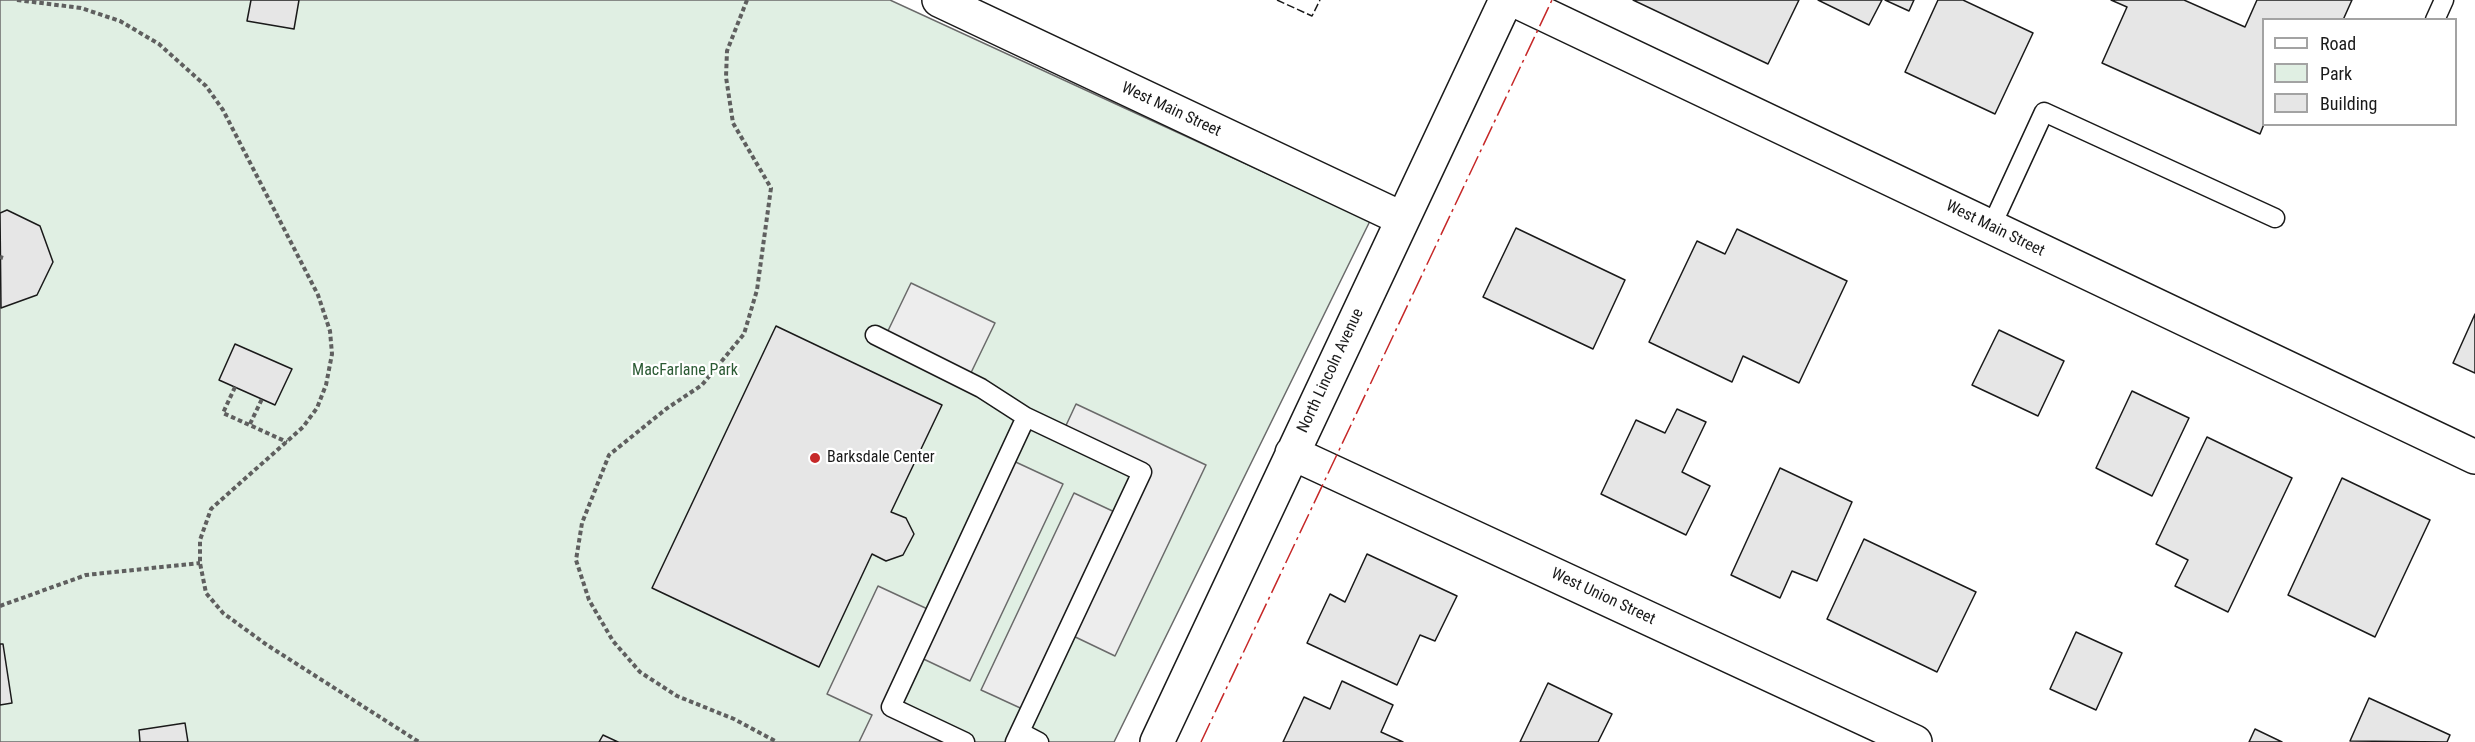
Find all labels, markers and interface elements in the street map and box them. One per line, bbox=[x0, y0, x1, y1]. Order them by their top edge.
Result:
legend bbox=[2262, 18, 2457, 126]
text: Road bbox=[2320, 33, 2356, 54]
text: Park bbox=[2320, 63, 2352, 84]
street label: West Main Street bbox=[1118, 79, 1224, 141]
text: Building bbox=[2320, 93, 2377, 114]
street label: West Main Street bbox=[1942, 197, 2048, 261]
street label: North Lincoln Avenue bbox=[1294, 306, 1368, 436]
park label: MacFarlane Park bbox=[632, 361, 738, 381]
place label: Barksdale Center bbox=[827, 448, 935, 468]
marker: Barksdale Center bbox=[808, 451, 822, 465]
street label: West Union Street bbox=[1548, 565, 1658, 629]

